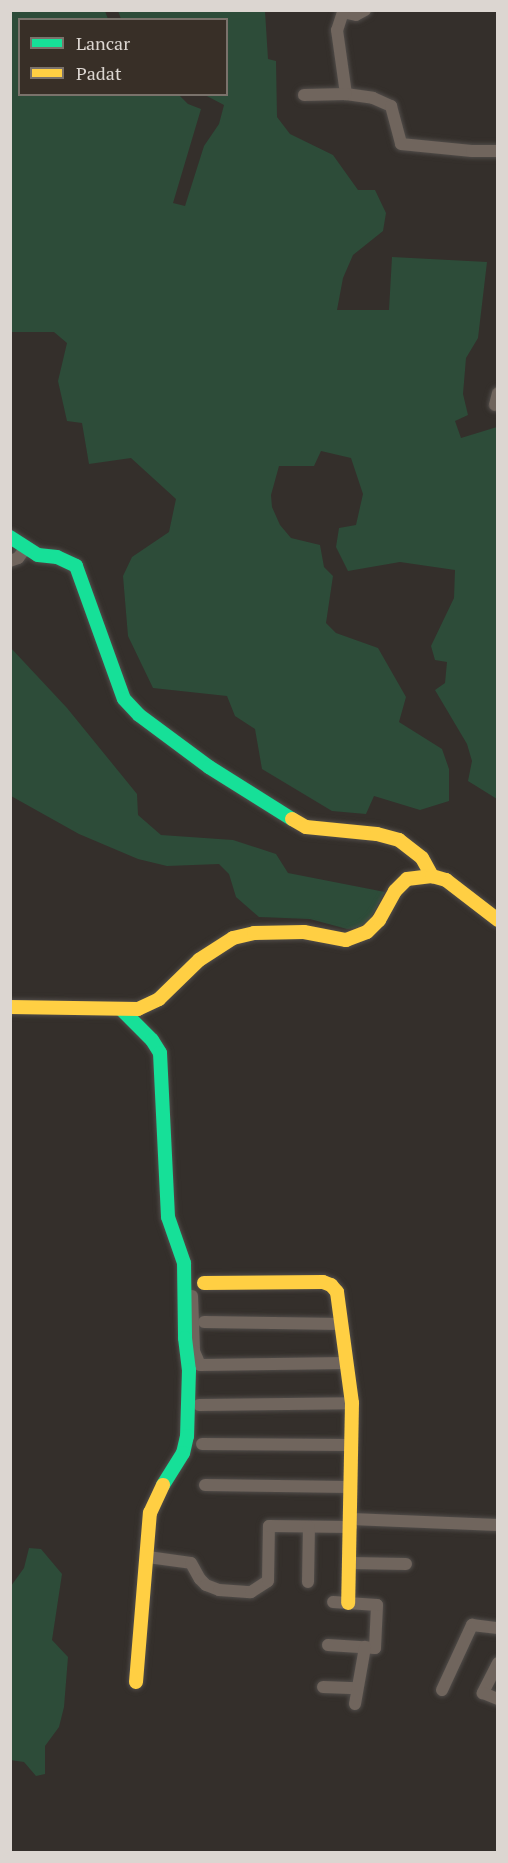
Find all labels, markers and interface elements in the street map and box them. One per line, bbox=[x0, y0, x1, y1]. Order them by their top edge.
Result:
legend bbox=[18, 18, 228, 96]
text: Lancar bbox=[76, 31, 130, 55]
text: Padat bbox=[76, 61, 122, 85]

